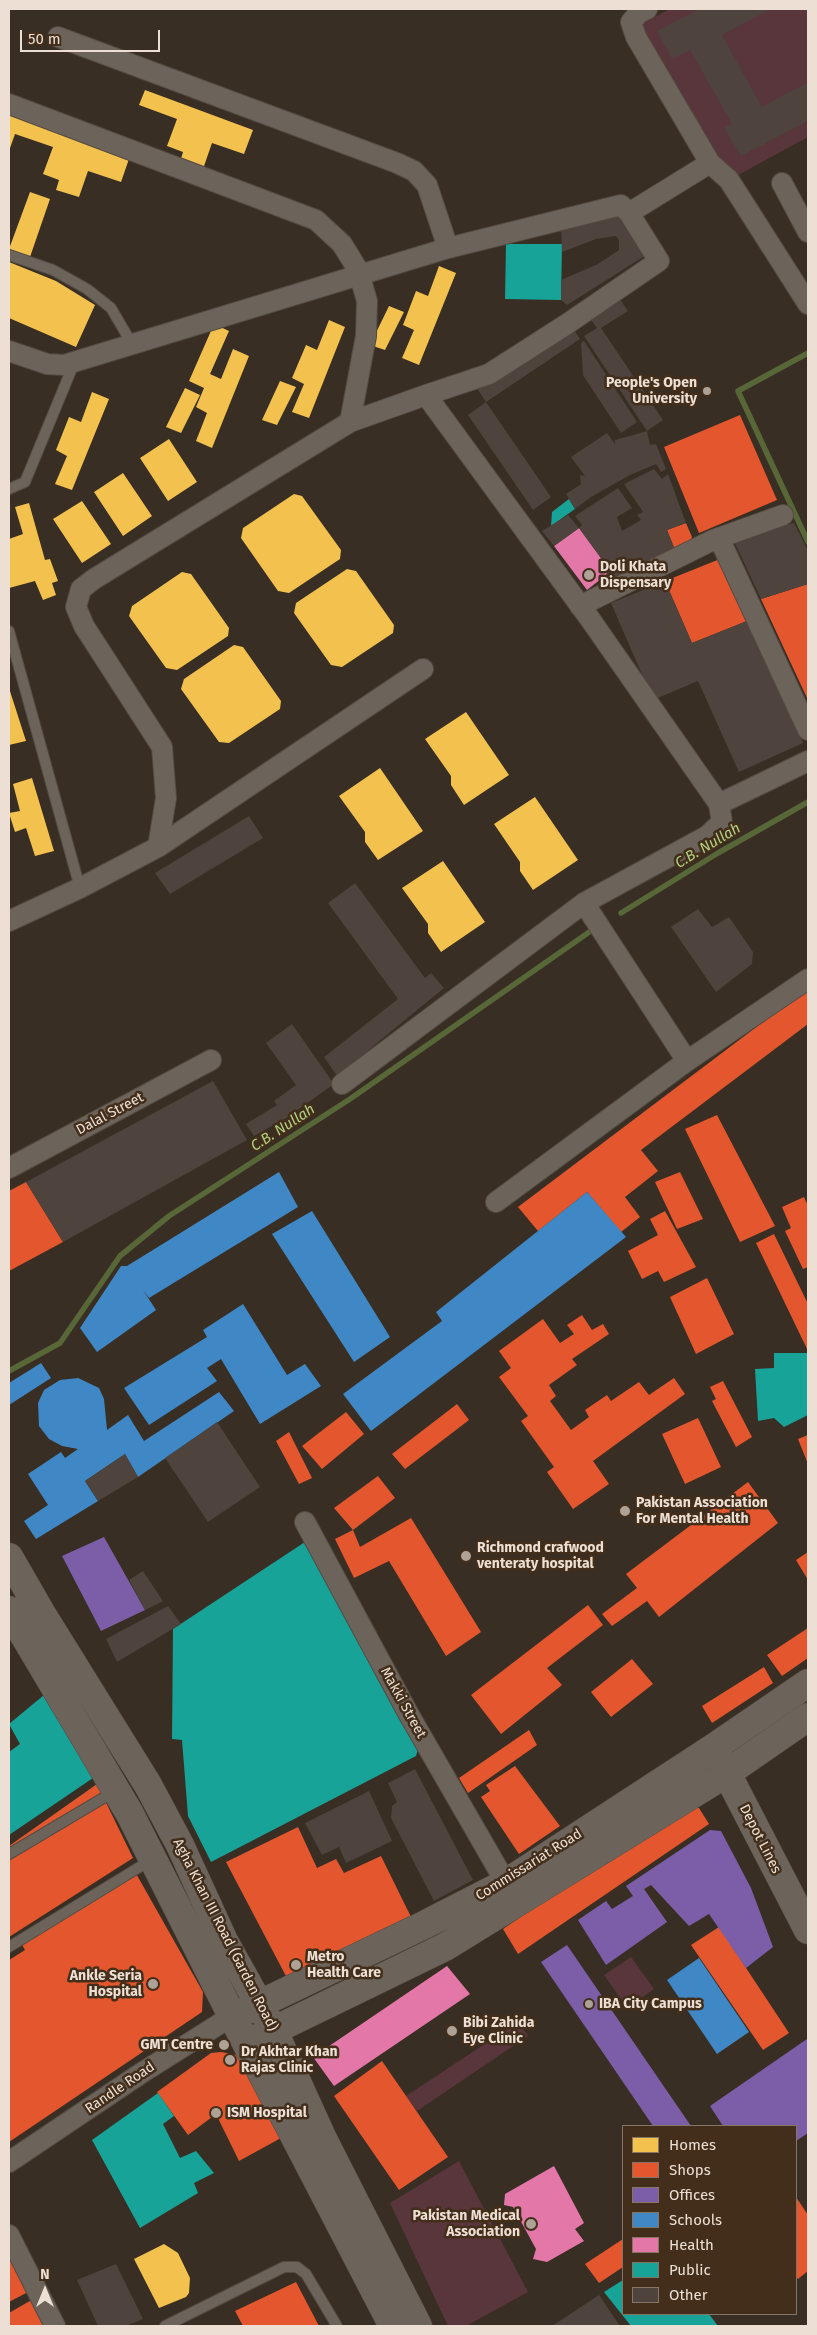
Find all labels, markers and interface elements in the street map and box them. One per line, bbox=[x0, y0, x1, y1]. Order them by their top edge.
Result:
scale bar bbox=[22, 20, 162, 52]
text: 50 m bbox=[28, 30, 61, 48]
place label: People's Open University bbox=[606, 375, 697, 408]
marker: People's Open University bbox=[701, 385, 713, 397]
place label: Doli Khata Dispensary bbox=[600, 559, 671, 592]
marker: Doli Khata Dispensary bbox=[582, 568, 596, 582]
water label: C.B. Nullah bbox=[672, 819, 744, 873]
street label: Dalal Street bbox=[74, 1089, 146, 1139]
water label: C.B. Nullah bbox=[247, 1101, 319, 1155]
place label: Pakistan Association For Mental Health bbox=[636, 1495, 768, 1528]
marker: Pakistan Association For Mental Health bbox=[618, 1504, 632, 1518]
place label: Richmond crafwood venteraty hospital bbox=[477, 1540, 604, 1572]
marker: Richmond crafwood venteraty hospital bbox=[459, 1549, 473, 1563]
street label: Makki Street bbox=[377, 1665, 429, 1741]
street label: Depot Lines bbox=[735, 1802, 785, 1876]
street label: Commissariat Road bbox=[473, 1826, 585, 1904]
street label: Agha Khan III Road (Garden Road) bbox=[169, 1836, 281, 2034]
place label: Metro Health Care bbox=[307, 1949, 381, 1981]
marker: Metro Health Care bbox=[289, 1958, 303, 1972]
place label: Ankle Seria Hospital bbox=[70, 1968, 142, 2000]
marker: Ankle Seria Hospital bbox=[146, 1977, 160, 1991]
place label: IBA City Campus bbox=[599, 1996, 702, 2012]
marker: IBA City Campus bbox=[583, 1998, 595, 2010]
place label: Bibi Zahida Eye Clinic bbox=[463, 2015, 534, 2048]
marker: Bibi Zahida Eye Clinic bbox=[445, 2024, 459, 2038]
place label: GMT Centre bbox=[140, 2037, 213, 2053]
marker: GMT Centre bbox=[217, 2038, 231, 2052]
place label: Dr Akhtar Khan Rajas Clinic bbox=[241, 2044, 338, 2076]
marker: Dr Akhtar Khan Rajas Clinic bbox=[223, 2053, 237, 2067]
street label: Randle Road bbox=[82, 2059, 158, 2117]
place label: ISM Hospital bbox=[227, 2105, 307, 2121]
marker: ISM Hospital bbox=[209, 2106, 223, 2120]
legend bbox=[622, 2125, 797, 2315]
text: Homes bbox=[669, 2136, 716, 2154]
text: Shops bbox=[669, 2161, 711, 2179]
text: Offices bbox=[669, 2186, 715, 2204]
place label: Pakistan Medical Association bbox=[413, 2208, 520, 2240]
text: Schools bbox=[669, 2211, 722, 2229]
marker: Pakistan Medical Association bbox=[524, 2217, 538, 2231]
text: Health bbox=[669, 2236, 714, 2254]
text: Public bbox=[669, 2261, 711, 2279]
north arrow bbox=[20, 2265, 70, 2315]
text: N bbox=[40, 2266, 50, 2283]
text: Other bbox=[669, 2286, 708, 2304]

